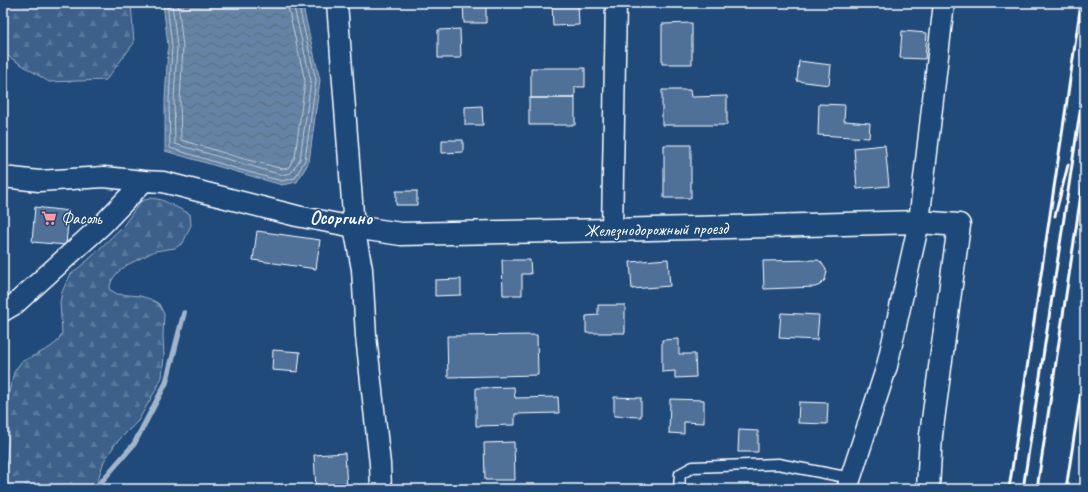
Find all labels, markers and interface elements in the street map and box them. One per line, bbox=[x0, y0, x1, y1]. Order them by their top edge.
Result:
district label: Осоргино bbox=[310, 206, 374, 230]
place label: Фасоль bbox=[61, 208, 103, 229]
supermarket icon: Фасоль bbox=[40, 209, 58, 227]
street label: Железнодорожный проезд bbox=[584, 218, 730, 242]

